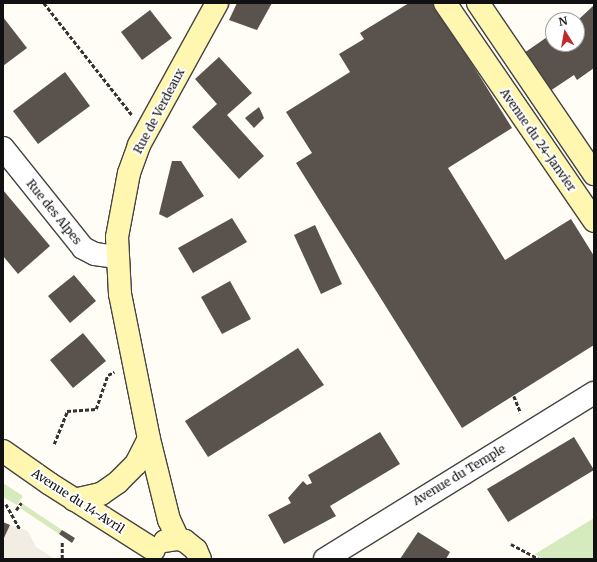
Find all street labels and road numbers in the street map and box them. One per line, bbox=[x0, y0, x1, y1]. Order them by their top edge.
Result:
street label: Rue de Verdeaux bbox=[131, 66, 187, 156]
street label: Avenue du 24-Janvier bbox=[497, 86, 579, 194]
street label: Rue des Alpes bbox=[23, 177, 85, 247]
street label: Avenue du Temple bbox=[410, 442, 508, 508]
street label: Avenue du 14-Avril bbox=[29, 466, 127, 536]

